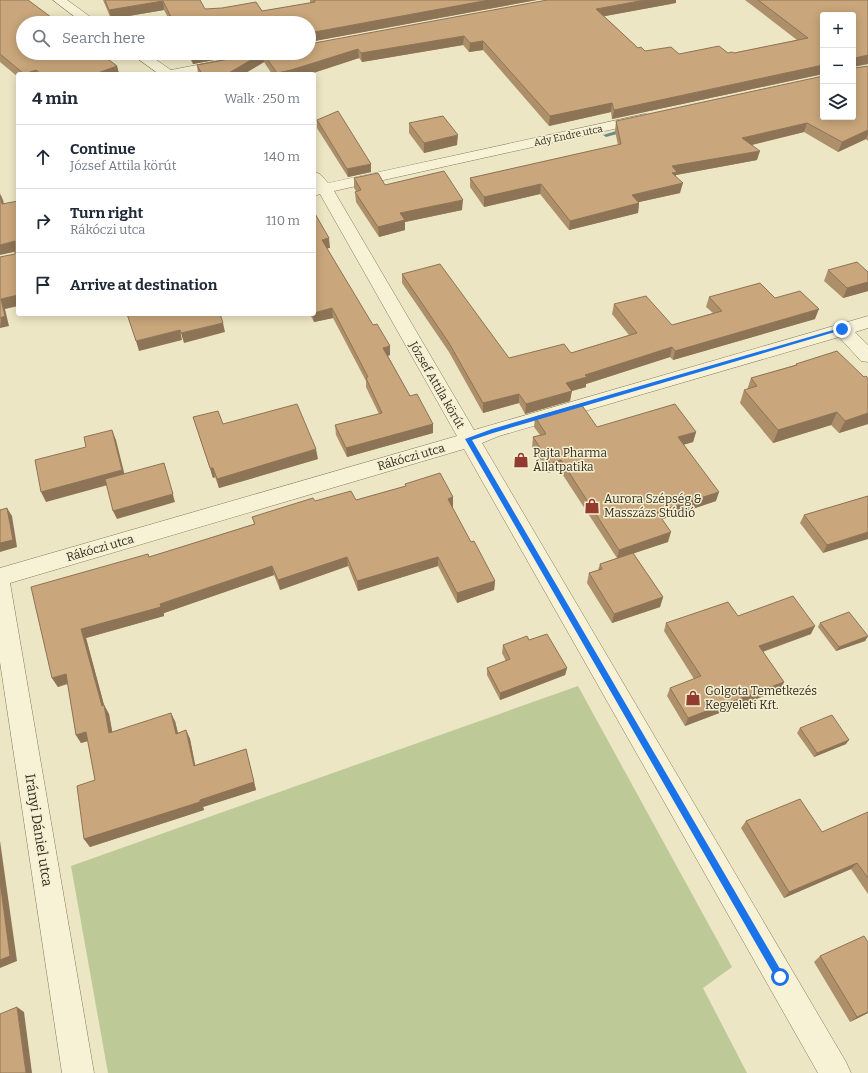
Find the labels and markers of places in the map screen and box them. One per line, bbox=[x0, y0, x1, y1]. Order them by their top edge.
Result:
place label: Pajta Pharma Állatpatika bbox=[533, 446, 607, 474]
shop icon: Pajta Pharma Állatpatika bbox=[512, 451, 530, 469]
place label: Aurora Szépség & Masszázs Stúdió bbox=[604, 492, 702, 520]
shop icon: Aurora Szépség & Masszázs Stúdió bbox=[583, 497, 601, 515]
place label: Golgota Temetkezés Kegyeleti Kft. bbox=[705, 684, 817, 712]
shop icon: Golgota Temetkezés Kegyeleti Kft. bbox=[684, 689, 702, 707]

